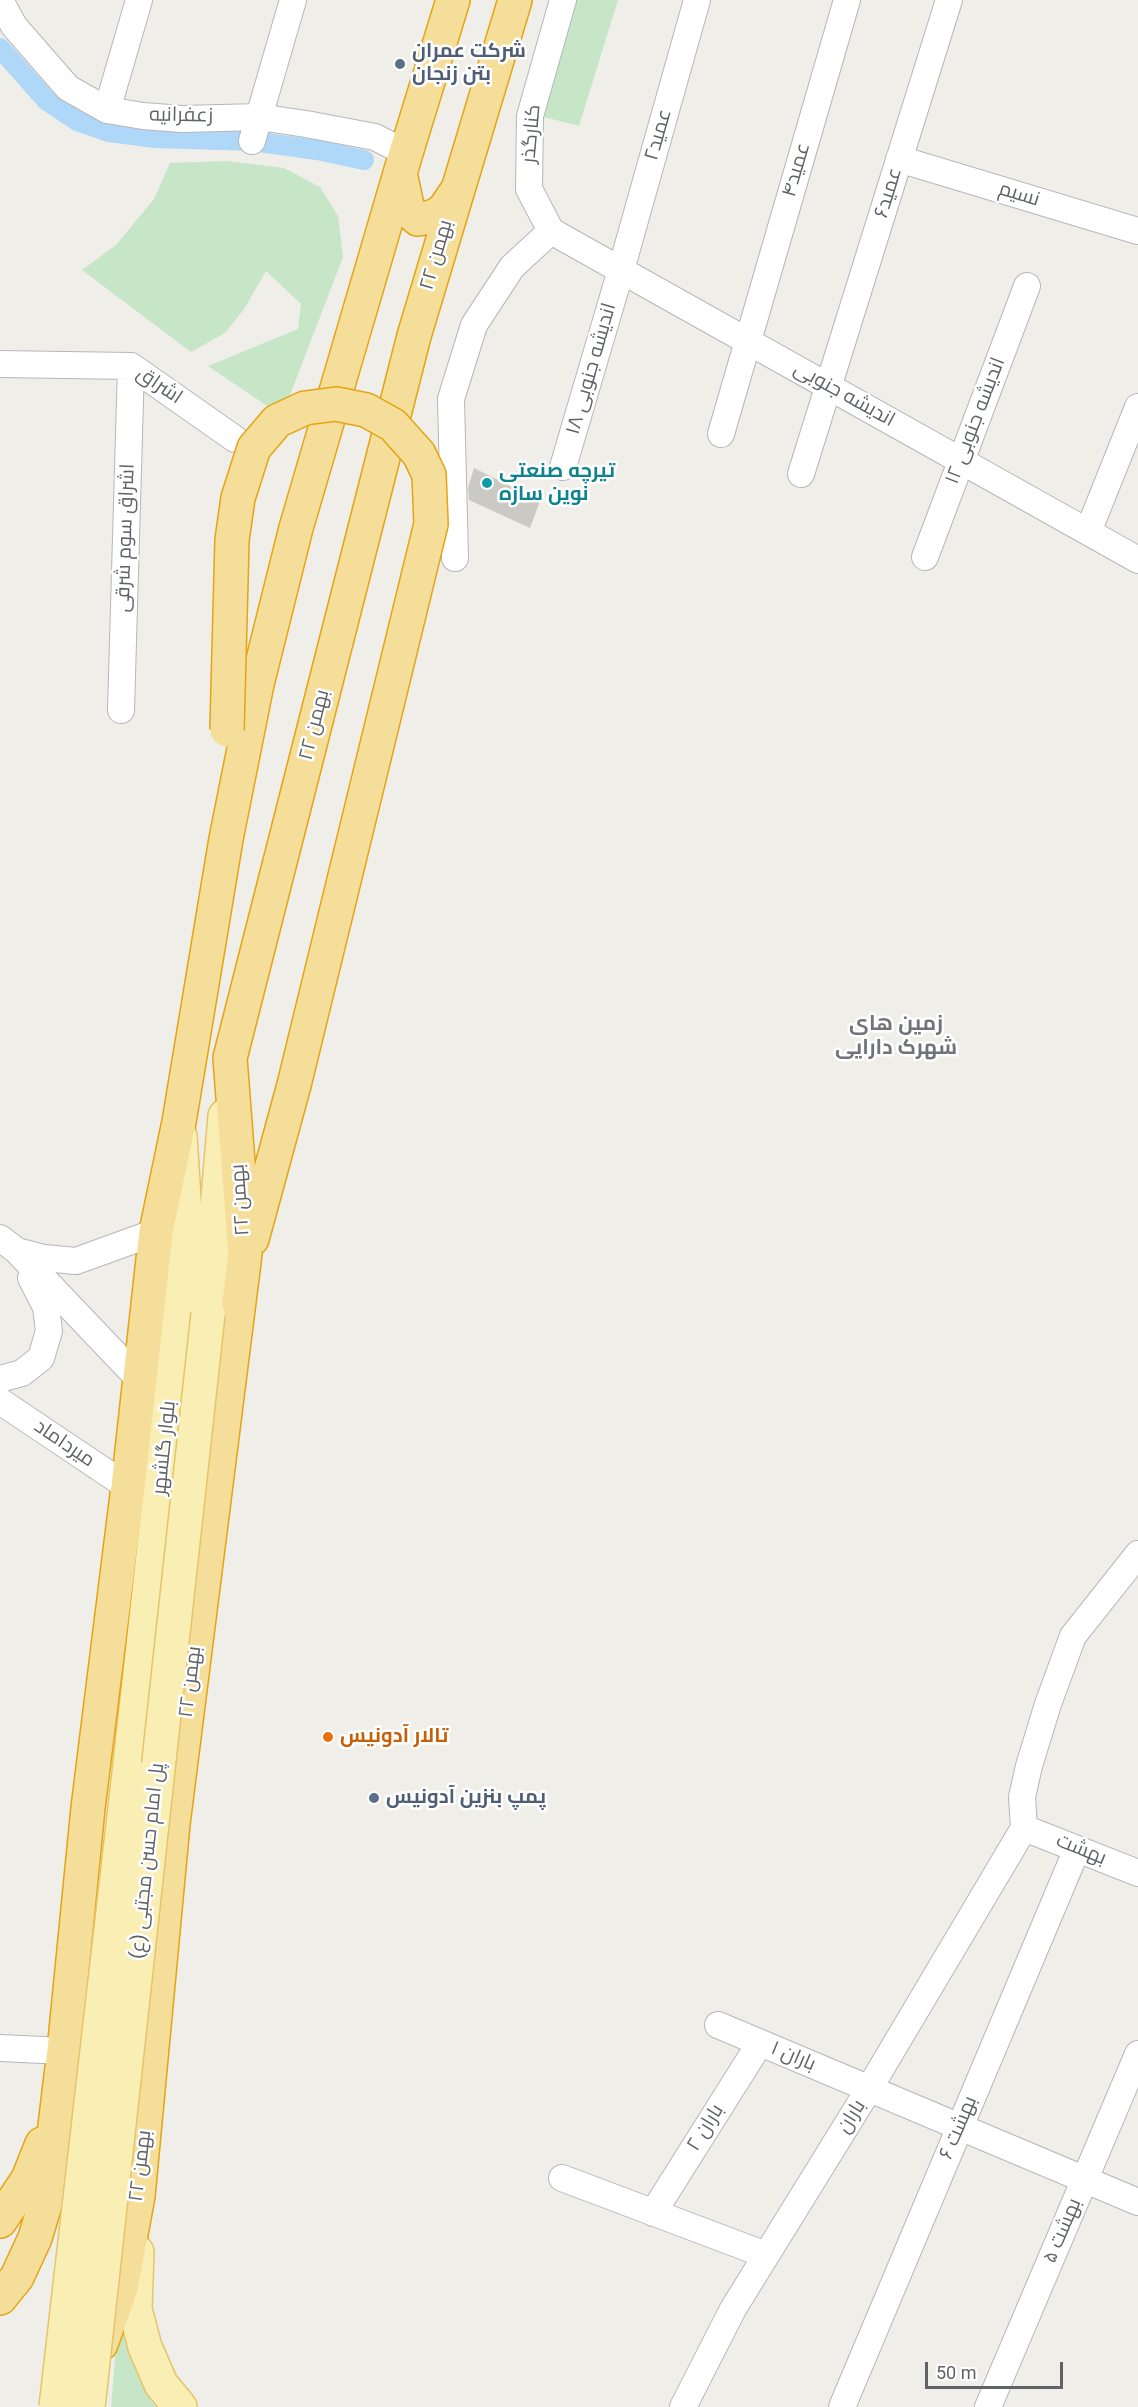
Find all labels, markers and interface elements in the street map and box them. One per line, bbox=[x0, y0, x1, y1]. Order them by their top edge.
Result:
place label: شرکت عمران بتن زنجان bbox=[412, 40, 526, 87]
marker: شرکت عمران بتن زنجان bbox=[393, 57, 407, 71]
street label: زعفرانیه bbox=[149, 103, 213, 129]
street label: کنارگذر bbox=[517, 104, 547, 164]
street label: عمید۲ bbox=[640, 106, 678, 164]
street label: عمید۴ bbox=[778, 140, 816, 200]
street label: عمید۶ bbox=[870, 165, 908, 221]
street label: نسیم bbox=[996, 177, 1042, 213]
street label: ۲۲ بهمن bbox=[416, 217, 458, 293]
street label: اندیشه جنوبی ۱۸ bbox=[562, 300, 622, 438]
street label: اندیشه جنوبی ۱۲ bbox=[941, 354, 1011, 488]
street label: اندیشه جنوبی bbox=[789, 357, 899, 433]
street label: اشراق bbox=[131, 362, 187, 410]
place label: تیرچه صنعتی نوین سازه bbox=[499, 460, 615, 507]
street label: اشراق سوم شرقی bbox=[111, 463, 141, 613]
marker: تیرچه صنعتی نوین سازه bbox=[480, 476, 494, 490]
street label: ۲۲ بهمن bbox=[295, 687, 335, 763]
district label: زمین های شهرک دارایی bbox=[835, 1012, 957, 1062]
street label: ۲۲ بهمن bbox=[227, 1163, 255, 1237]
street label: بلوار گلشهر bbox=[148, 1400, 182, 1496]
street label: میرداماد bbox=[29, 1415, 99, 1473]
street label: ۲۲ بهمن bbox=[175, 1645, 207, 1719]
place label: تالار آدونیس bbox=[340, 1725, 448, 1749]
marker: تالار آدونیس bbox=[321, 1730, 335, 1744]
street label: پل امام حسن مجتبی (ع) bbox=[126, 1762, 170, 1960]
place label: پمپ بنزین آدونیس bbox=[386, 1786, 546, 1810]
marker: پمپ بنزین آدونیس bbox=[367, 1791, 381, 1805]
street label: بهشت bbox=[1052, 1829, 1110, 1871]
street label: باران ۱ bbox=[767, 2037, 819, 2077]
street label: بهشت ۶ bbox=[935, 2093, 983, 2163]
street label: باران bbox=[832, 2096, 872, 2138]
street label: باران ۲ bbox=[682, 2100, 730, 2156]
street label: ۲۲ بهمن bbox=[125, 2129, 157, 2203]
street label: بهشت ۵ bbox=[1039, 2195, 1087, 2267]
scale bar bbox=[928, 2350, 1066, 2388]
text: 50 m bbox=[936, 2362, 976, 2383]

